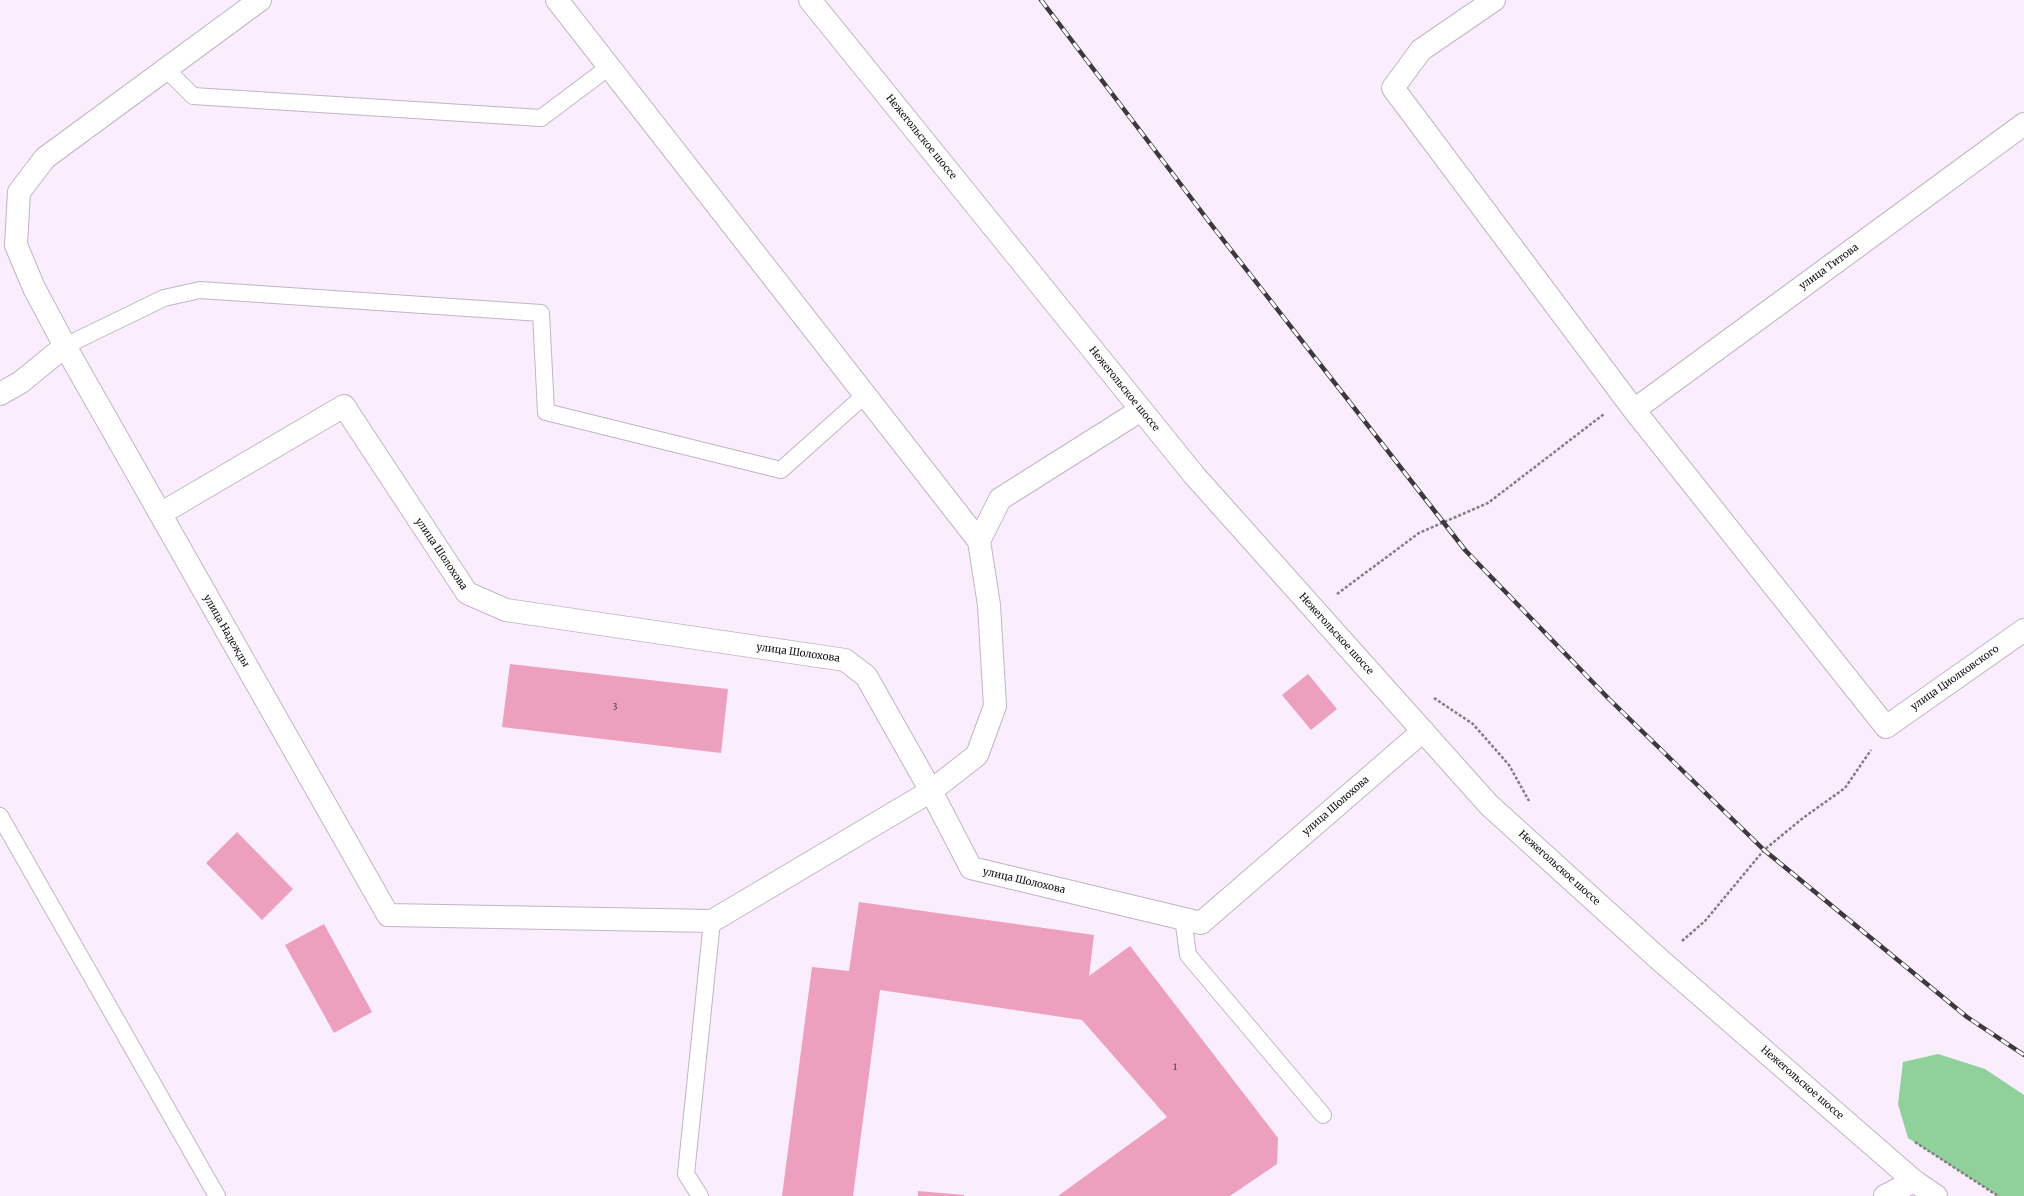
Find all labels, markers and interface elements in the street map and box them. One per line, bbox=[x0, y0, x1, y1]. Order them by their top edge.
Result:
street label: Нежегольское шоссе bbox=[883, 92, 959, 182]
street label: улица Титова bbox=[1797, 242, 1861, 292]
street label: Нежегольское шоссе bbox=[1086, 344, 1162, 434]
street label: улица Шолохова bbox=[412, 516, 470, 592]
street label: Нежегольское шоссе bbox=[1296, 591, 1376, 677]
street label: улица Надежды bbox=[200, 593, 252, 669]
street label: улица Шолохова bbox=[755, 641, 841, 665]
street label: улица Циолковского bbox=[1909, 643, 2001, 713]
house number: 3 bbox=[613, 703, 617, 713]
street label: улица Шолохова bbox=[1300, 774, 1372, 838]
street label: Нежегольское шоссе bbox=[1516, 828, 1602, 908]
street label: улица Шолохова bbox=[982, 866, 1066, 896]
street label: Нежегольское шоссе bbox=[1758, 1044, 1846, 1122]
house number: 1 bbox=[1173, 1063, 1177, 1073]

